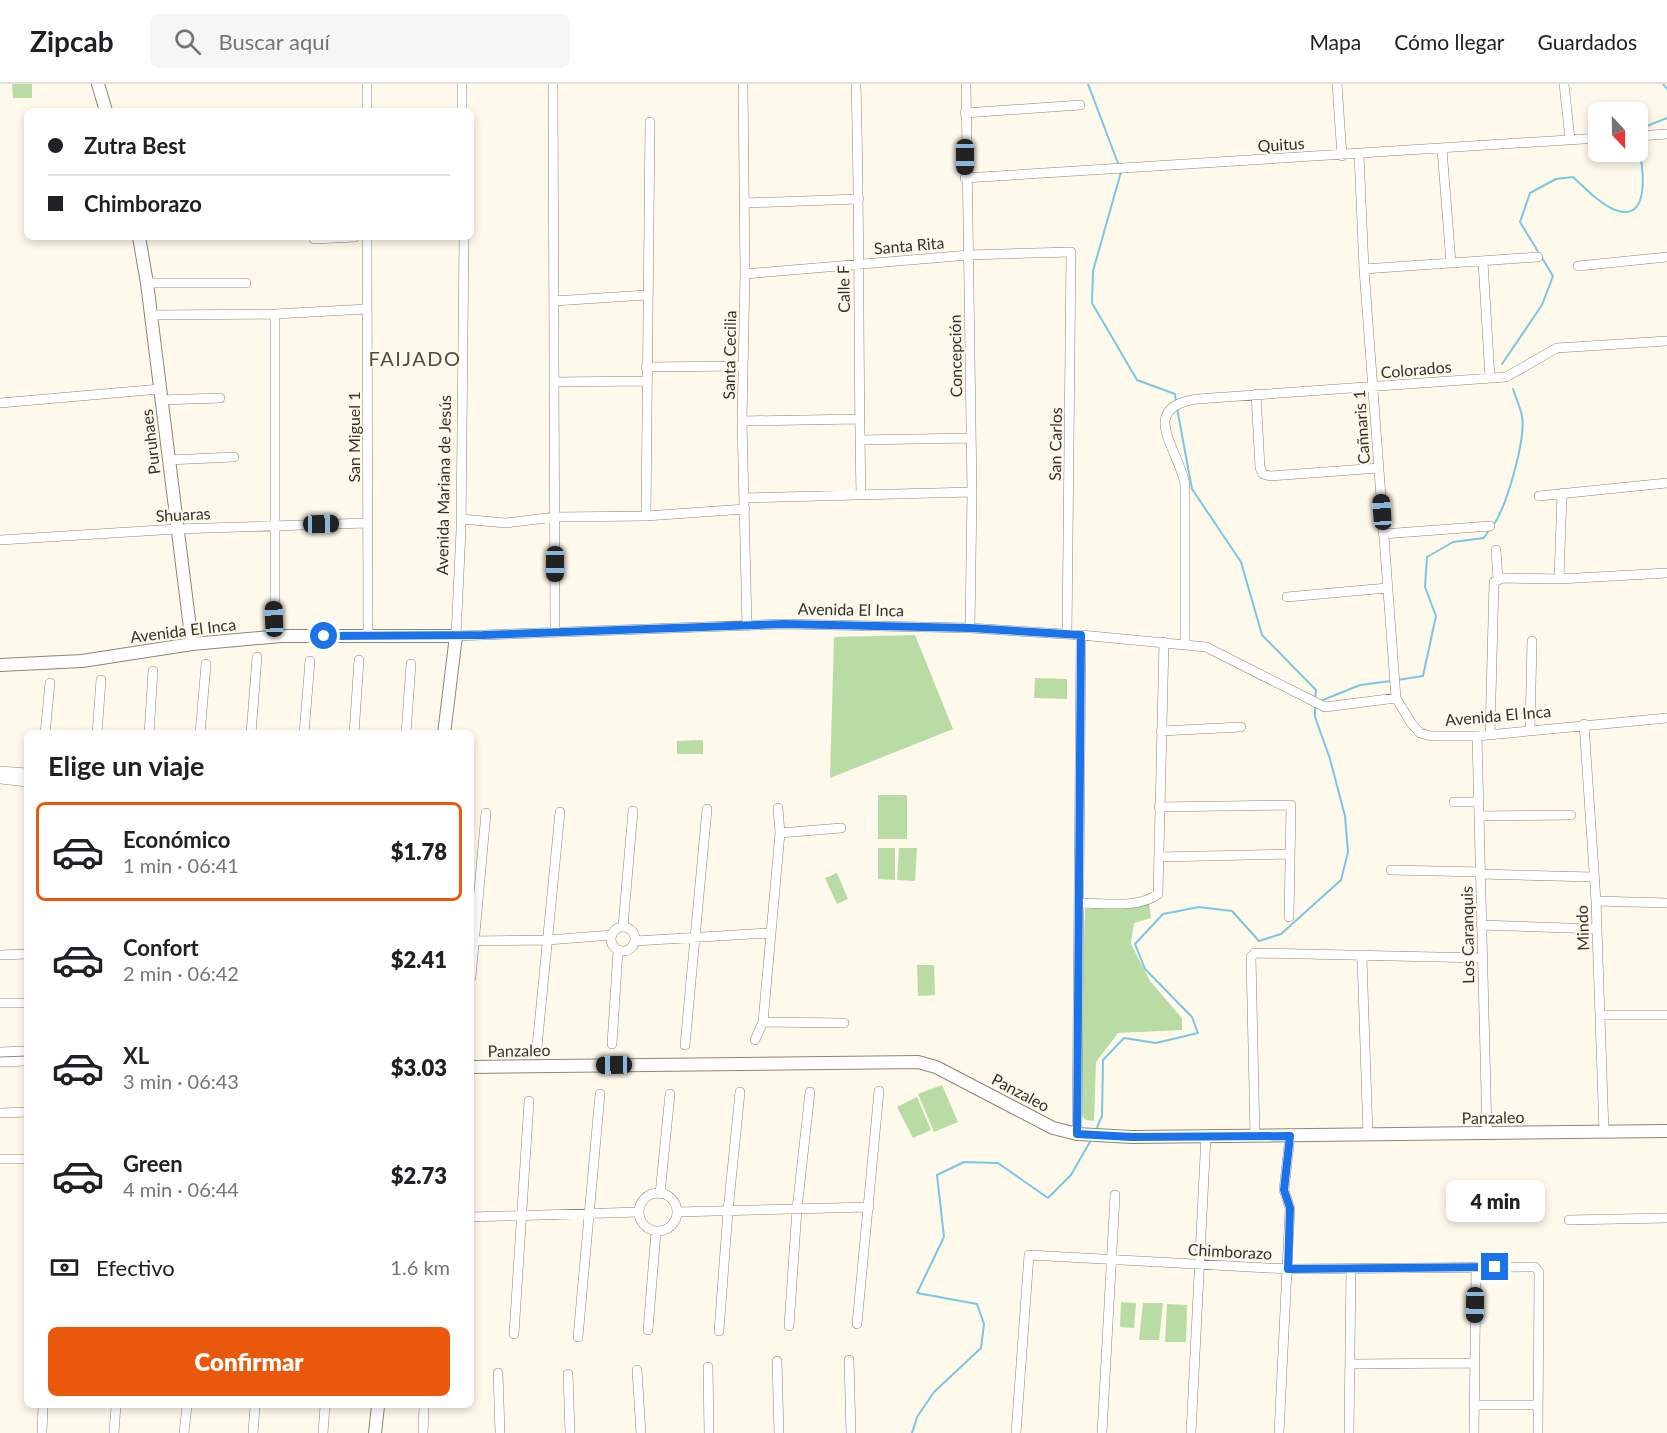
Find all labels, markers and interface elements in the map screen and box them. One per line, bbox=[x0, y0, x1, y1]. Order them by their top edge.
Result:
search box bbox=[150, 14, 570, 68]
text: Zipcab bbox=[30, 24, 114, 58]
icon: search bbox=[171, 25, 204, 58]
text: Buscar aquí bbox=[219, 28, 330, 55]
text: Mapa bbox=[1309, 29, 1361, 54]
text: Cómo llegar bbox=[1394, 29, 1505, 54]
text: Guardados bbox=[1538, 29, 1637, 54]
north arrow bbox=[1588, 102, 1648, 162]
map controls bbox=[1588, 102, 1648, 162]
text: Zutra Best bbox=[84, 132, 186, 159]
street label: Quitus bbox=[1257, 133, 1305, 155]
car bbox=[956, 139, 974, 175]
text: Chimborazo bbox=[84, 190, 202, 217]
street label: Santa Rita bbox=[873, 232, 945, 258]
street label: Calle F bbox=[833, 265, 853, 313]
street label: Santa Cecilia bbox=[719, 310, 739, 400]
street label: Concepción bbox=[945, 314, 965, 398]
district label: FAIJADO bbox=[369, 346, 461, 370]
street label: Colorados bbox=[1380, 356, 1452, 382]
street label: Cañnaris 1 bbox=[1349, 389, 1373, 465]
street label: San Miguel 1 bbox=[344, 392, 363, 482]
street label: Avenida Mariana de Jesús bbox=[432, 395, 454, 575]
street label: San Carlos bbox=[1045, 407, 1065, 481]
street label: Puruhaes bbox=[137, 408, 163, 476]
car bbox=[1372, 493, 1392, 531]
street label: Shuaras bbox=[155, 503, 211, 525]
car bbox=[303, 515, 339, 533]
car bbox=[546, 546, 564, 582]
street label: Avenida El Inca bbox=[798, 599, 904, 619]
car bbox=[264, 601, 284, 637]
street label: Avenida El Inca bbox=[129, 614, 237, 646]
route start bbox=[310, 622, 337, 649]
street label: Avenida El Inca bbox=[1444, 701, 1552, 729]
text: Elige un viaje bbox=[48, 749, 205, 782]
icon: car bbox=[51, 825, 105, 879]
text: Económico bbox=[123, 826, 230, 853]
text: $1.78 bbox=[391, 838, 447, 865]
text: 1 min · 06:41 bbox=[123, 853, 239, 877]
street label: Los Caranquis bbox=[1457, 886, 1477, 984]
street label: Mindo bbox=[1572, 905, 1592, 951]
icon: car bbox=[51, 933, 105, 987]
text: Confort bbox=[123, 934, 199, 961]
text: $2.41 bbox=[391, 946, 447, 973]
text: 2 min · 06:42 bbox=[123, 961, 239, 985]
street label: Panzaleo bbox=[487, 1040, 551, 1060]
icon: car bbox=[51, 1041, 105, 1095]
text: XL bbox=[123, 1042, 149, 1069]
text: $3.03 bbox=[391, 1054, 447, 1081]
car bbox=[596, 1056, 632, 1074]
text: 3 min · 06:43 bbox=[123, 1069, 239, 1093]
street label: Panzaleo bbox=[989, 1069, 1053, 1115]
street label: Panzaleo bbox=[1461, 1107, 1525, 1127]
icon: car bbox=[51, 1149, 105, 1203]
text: Green bbox=[123, 1150, 183, 1177]
text: $2.73 bbox=[391, 1162, 447, 1189]
text: 4 min · 06:44 bbox=[123, 1177, 239, 1201]
callout: 4 min bbox=[1446, 1180, 1544, 1222]
text: 4 min bbox=[1471, 1189, 1520, 1213]
street label: Chimborazo bbox=[1187, 1239, 1273, 1263]
icon: cash bbox=[48, 1251, 81, 1284]
route end bbox=[1481, 1253, 1508, 1280]
text: Efectivo bbox=[96, 1254, 175, 1281]
text: 1.6 km bbox=[390, 1255, 450, 1279]
car bbox=[1466, 1287, 1484, 1323]
button: Confirmar bbox=[48, 1327, 450, 1396]

